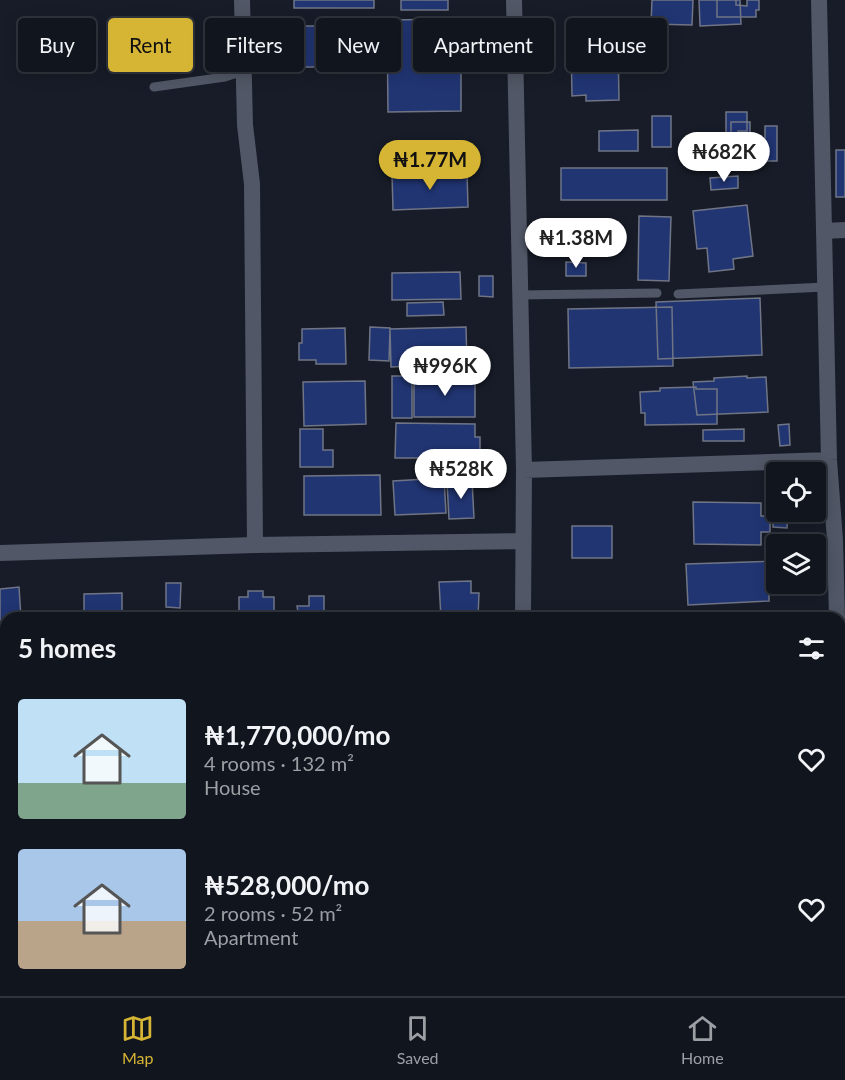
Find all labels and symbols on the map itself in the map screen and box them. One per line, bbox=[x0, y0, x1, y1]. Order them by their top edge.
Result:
pin: ₦682K bbox=[682, 132, 766, 183]
pin: ₦1.77M bbox=[381, 140, 479, 191]
pin: ₦1.38M bbox=[527, 218, 625, 269]
pin: ₦996K bbox=[403, 346, 487, 397]
pin: ₦528K bbox=[419, 449, 503, 500]

